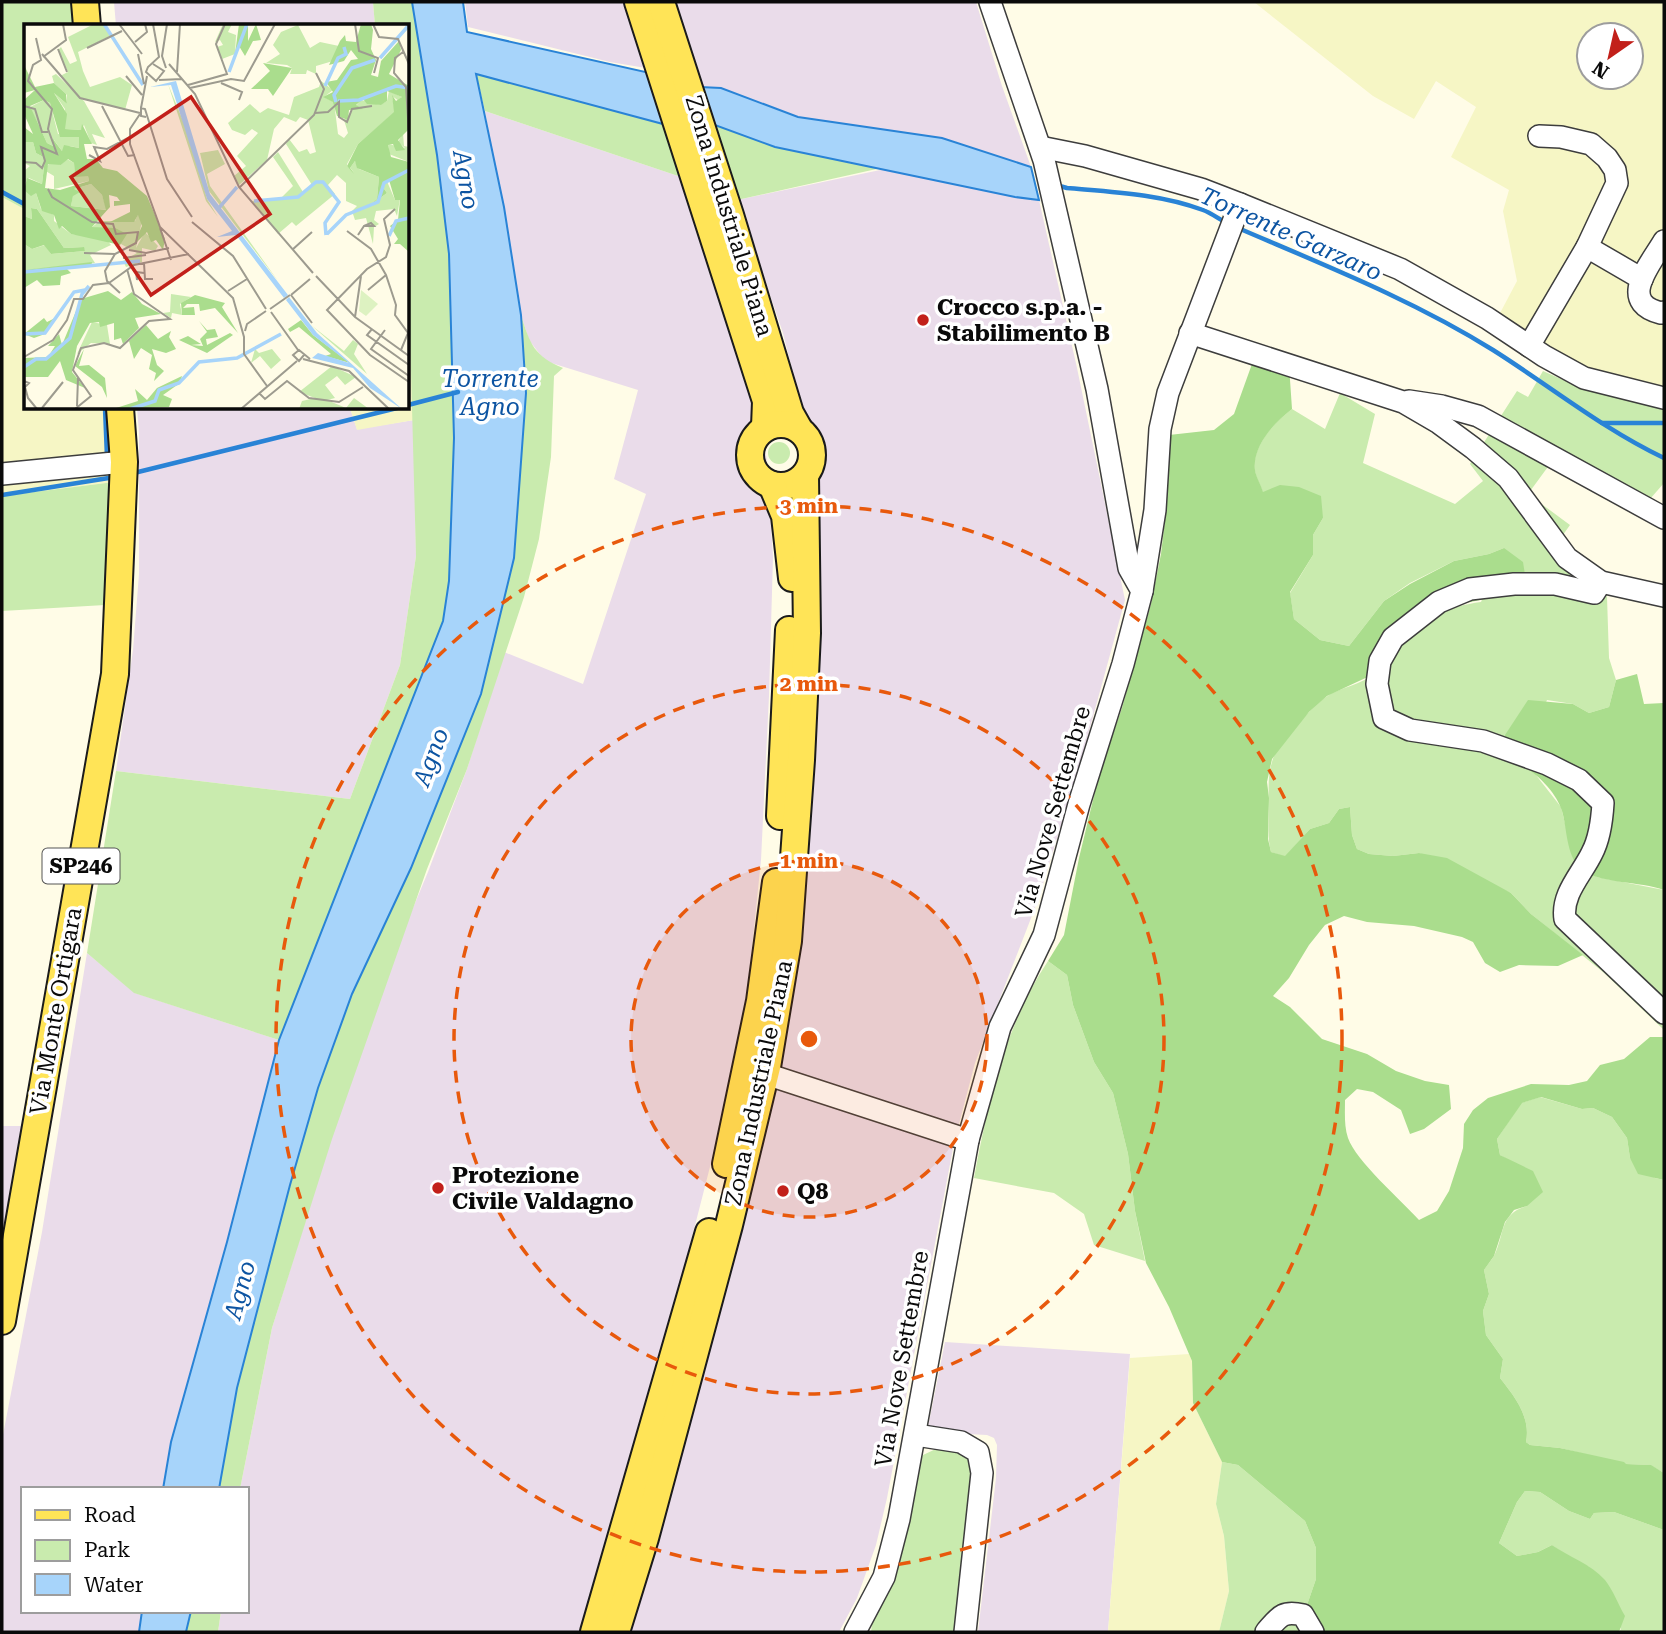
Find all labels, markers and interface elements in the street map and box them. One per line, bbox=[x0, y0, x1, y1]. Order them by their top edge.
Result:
north arrow bbox=[1575, 21, 1645, 91]
inset map bbox=[24, 24, 410, 410]
text: N bbox=[1588, 56, 1613, 83]
street label: Zona Industriale Piana bbox=[679, 92, 779, 340]
water label: Agno bbox=[447, 146, 485, 212]
water label: Torrente Garzaro bbox=[1196, 181, 1386, 287]
place label: Crocco s.p.a. - Stabilimento B bbox=[937, 294, 1110, 347]
marker: Crocco s.p.a. - Stabilimento B bbox=[915, 312, 931, 328]
water label: Torrente Agno bbox=[441, 365, 539, 421]
text: 3 min bbox=[780, 494, 838, 518]
text: 2 min bbox=[780, 672, 838, 696]
street label: Via Nove Settembre bbox=[1010, 703, 1096, 921]
water label: Agno bbox=[407, 724, 454, 792]
road number: SP246 bbox=[42, 848, 119, 884]
text: 1 min bbox=[780, 849, 838, 873]
street label: Via Monte Ortigara bbox=[24, 905, 88, 1117]
street label: Zona Industriale Piana bbox=[720, 957, 798, 1208]
centre of rings bbox=[797, 1027, 821, 1051]
place label: Protezione Civile Valdagno bbox=[452, 1162, 634, 1215]
place label: Q8 bbox=[797, 1178, 829, 1205]
marker: Protezione Civile Valdagno bbox=[430, 1180, 446, 1196]
marker: Q8 bbox=[775, 1183, 791, 1199]
street label: Via Nove Settembre bbox=[870, 1249, 934, 1469]
water label: Agno bbox=[218, 1258, 261, 1324]
legend bbox=[21, 1487, 248, 1613]
text: Road bbox=[84, 1503, 136, 1527]
text: Park bbox=[84, 1538, 130, 1562]
text: Water bbox=[84, 1573, 144, 1597]

